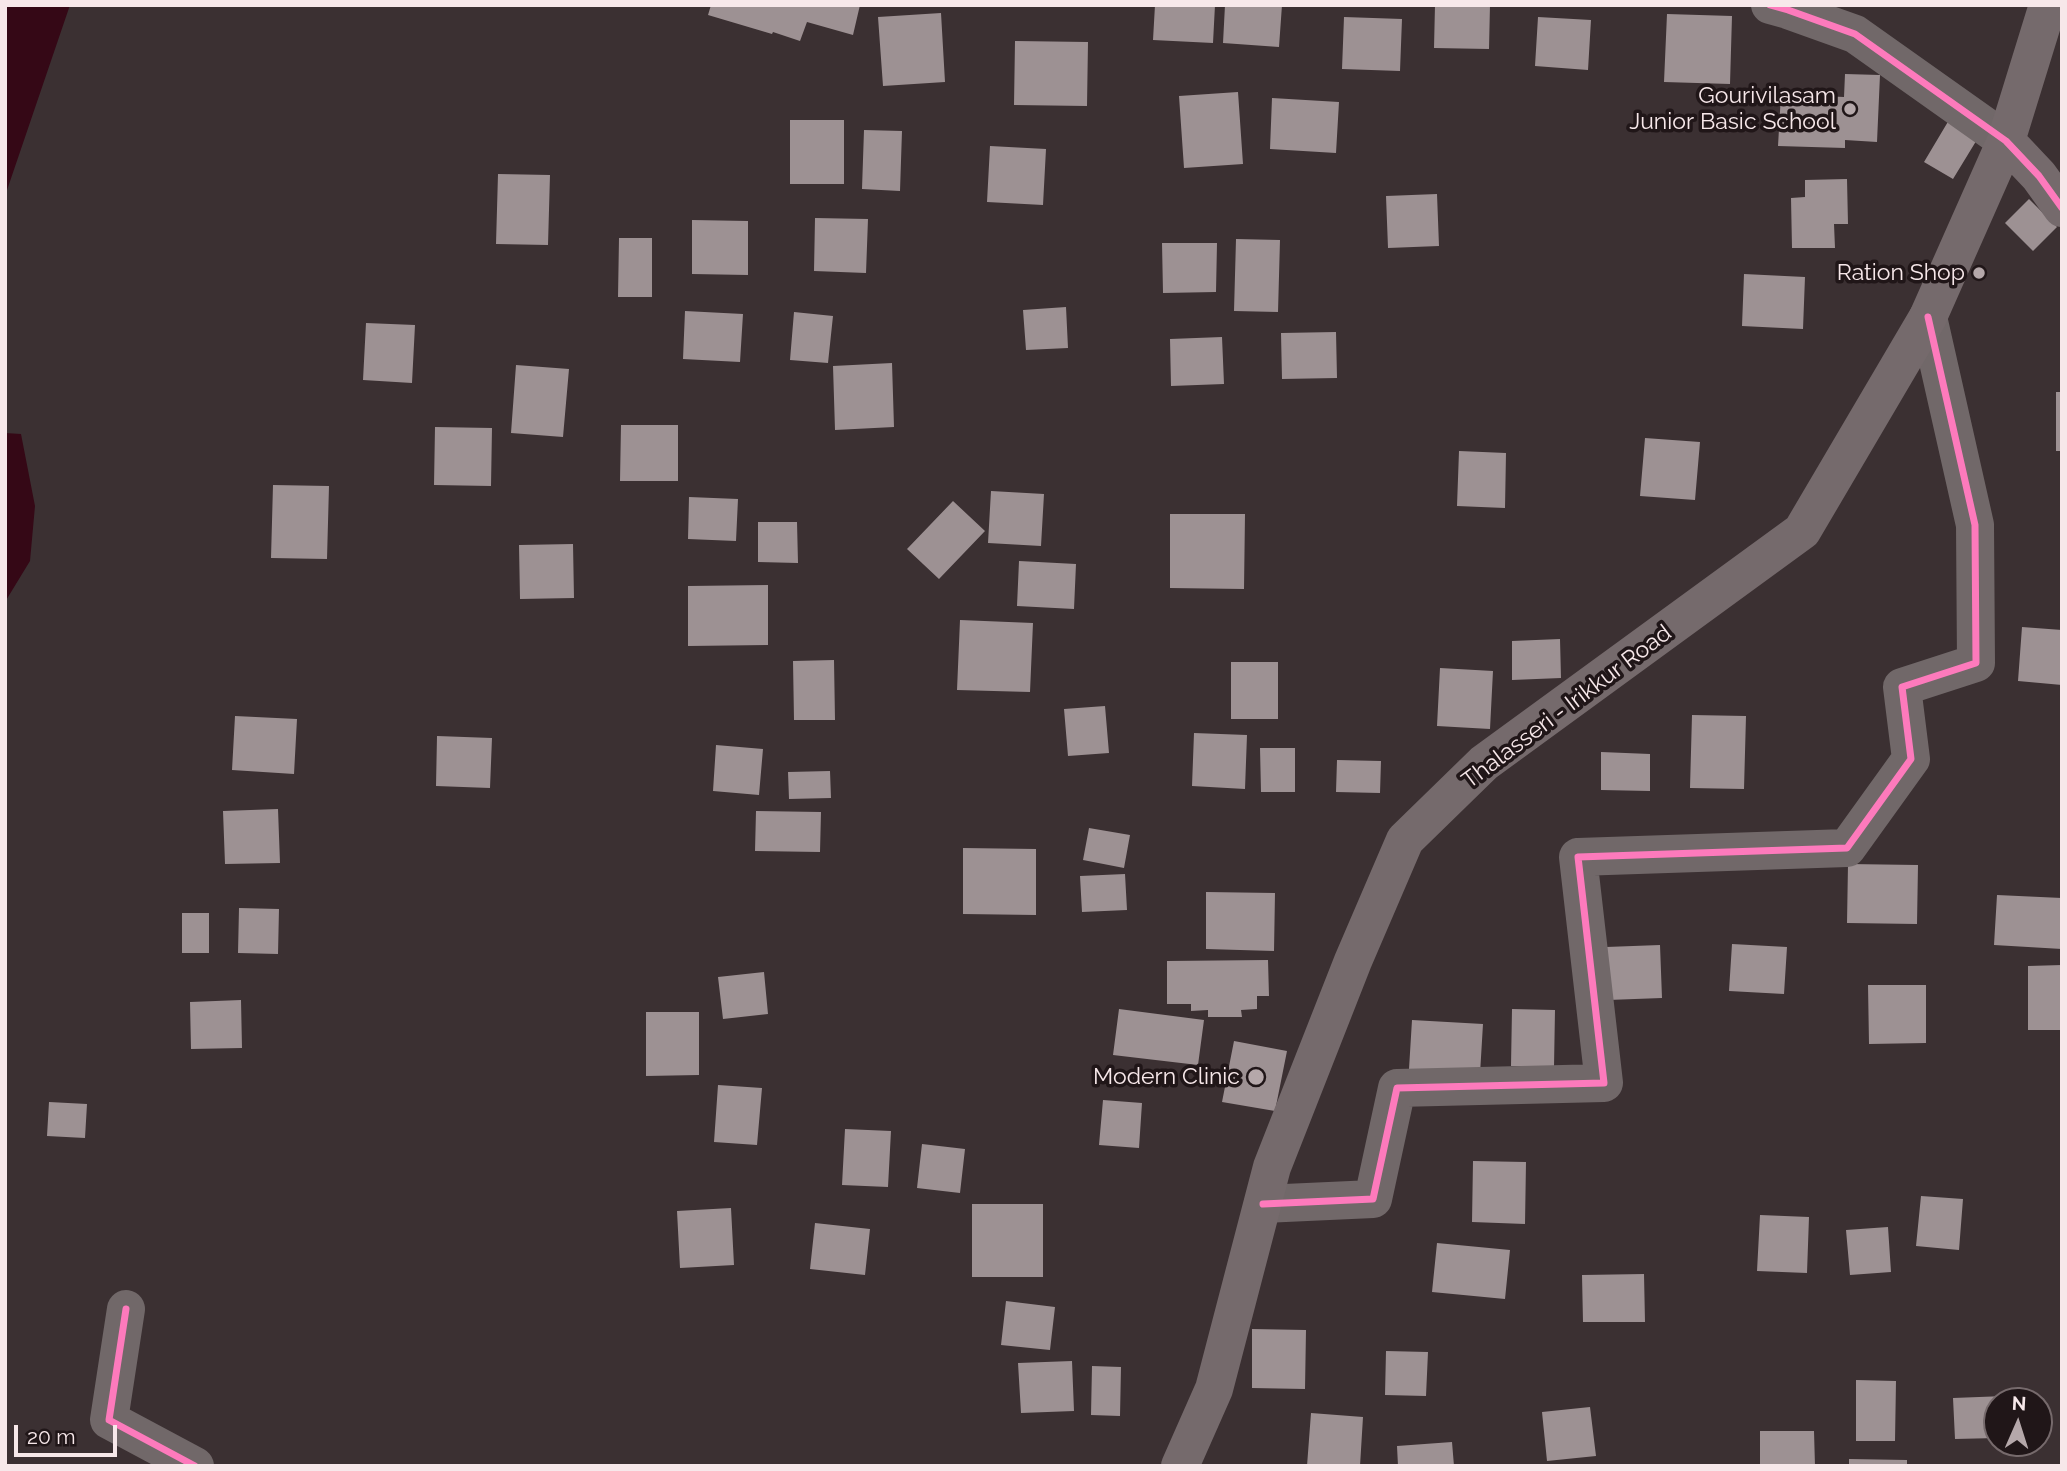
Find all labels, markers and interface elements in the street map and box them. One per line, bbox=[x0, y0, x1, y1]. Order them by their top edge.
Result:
place label: Gourivilasam Junior Basic School bbox=[1629, 82, 1836, 136]
marker: Gourivilasam Junior Basic School bbox=[1842, 101, 1858, 117]
place label: Ration Shop bbox=[1837, 259, 1965, 287]
marker: Ration Shop bbox=[1971, 265, 1987, 281]
street label: Thalasseri - Irikkur Road bbox=[1457, 619, 1677, 795]
place label: Modern Clinic bbox=[1093, 1063, 1240, 1091]
marker: Modern Clinic bbox=[1246, 1067, 1266, 1087]
north arrow bbox=[1983, 1387, 2053, 1457]
text: N bbox=[2011, 1392, 2027, 1414]
scale bar bbox=[18, 1412, 121, 1456]
text: 20 m bbox=[27, 1424, 75, 1449]

